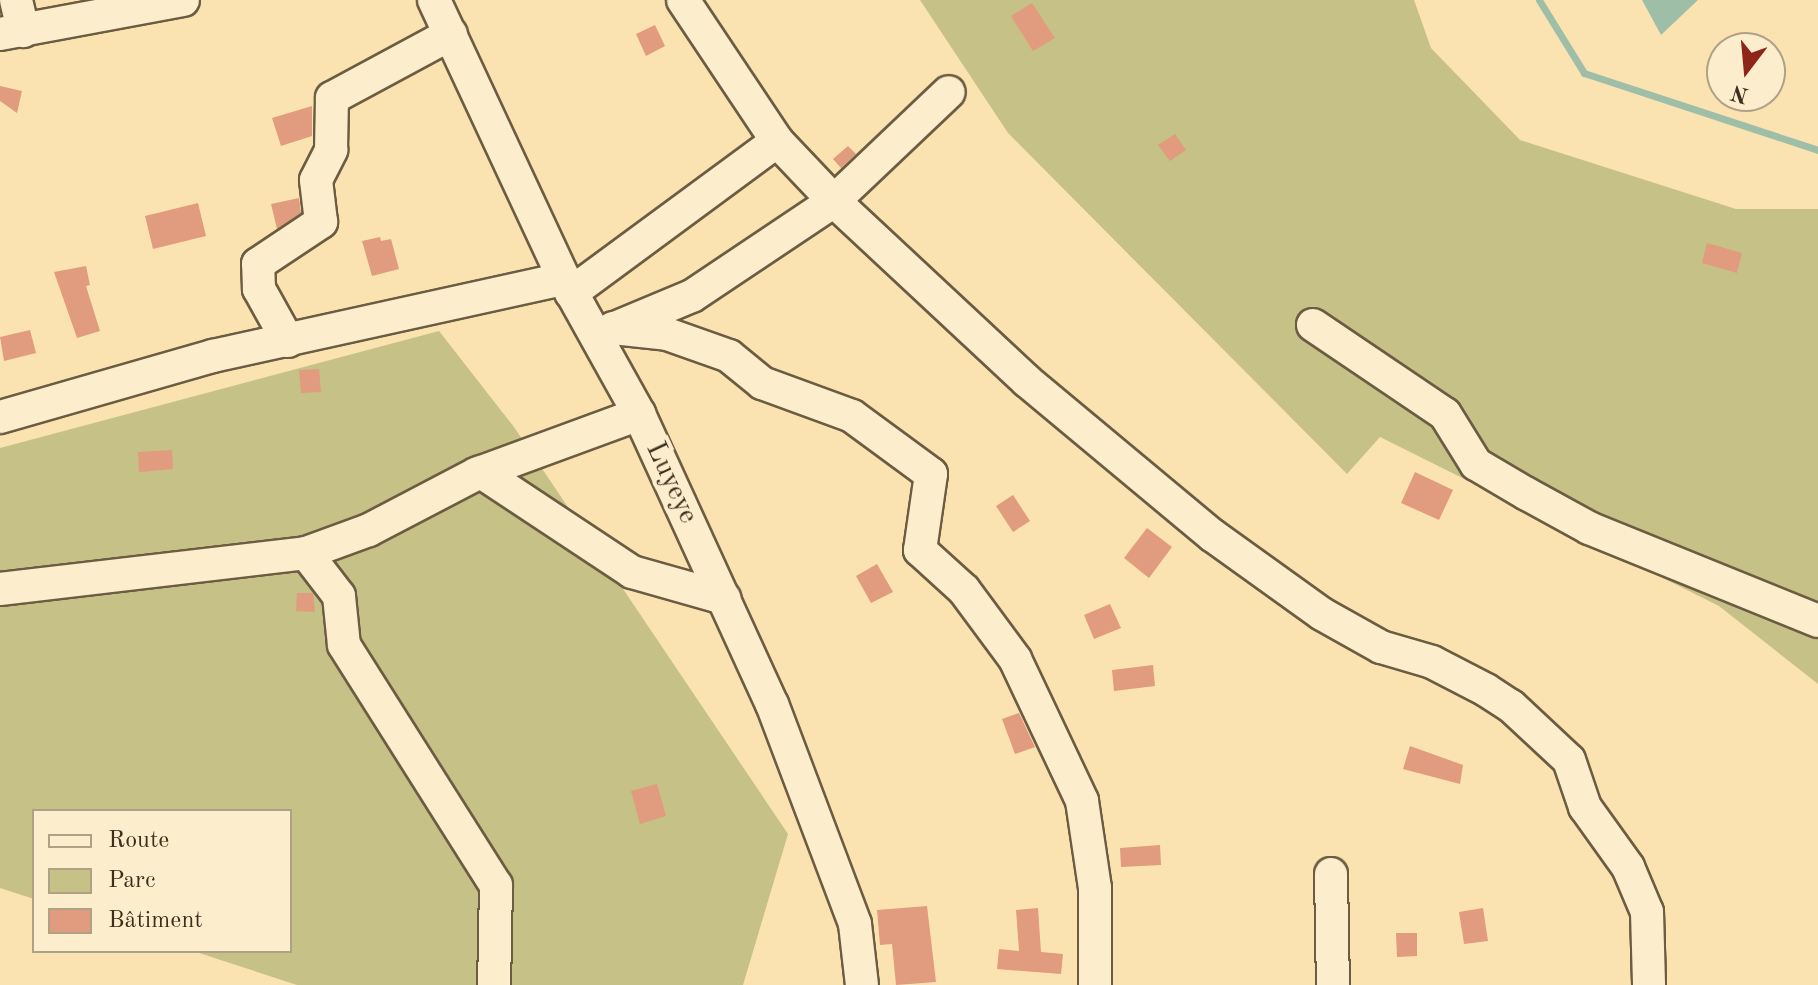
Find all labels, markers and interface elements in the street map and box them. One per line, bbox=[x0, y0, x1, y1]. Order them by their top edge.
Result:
north arrow bbox=[1706, 32, 1786, 112]
text: N bbox=[1729, 80, 1751, 106]
street label: Luyeye bbox=[638, 437, 704, 529]
legend bbox=[32, 809, 292, 953]
text: Route bbox=[108, 829, 169, 853]
text: Parc bbox=[108, 869, 155, 893]
text: Bâtiment bbox=[108, 909, 203, 933]

